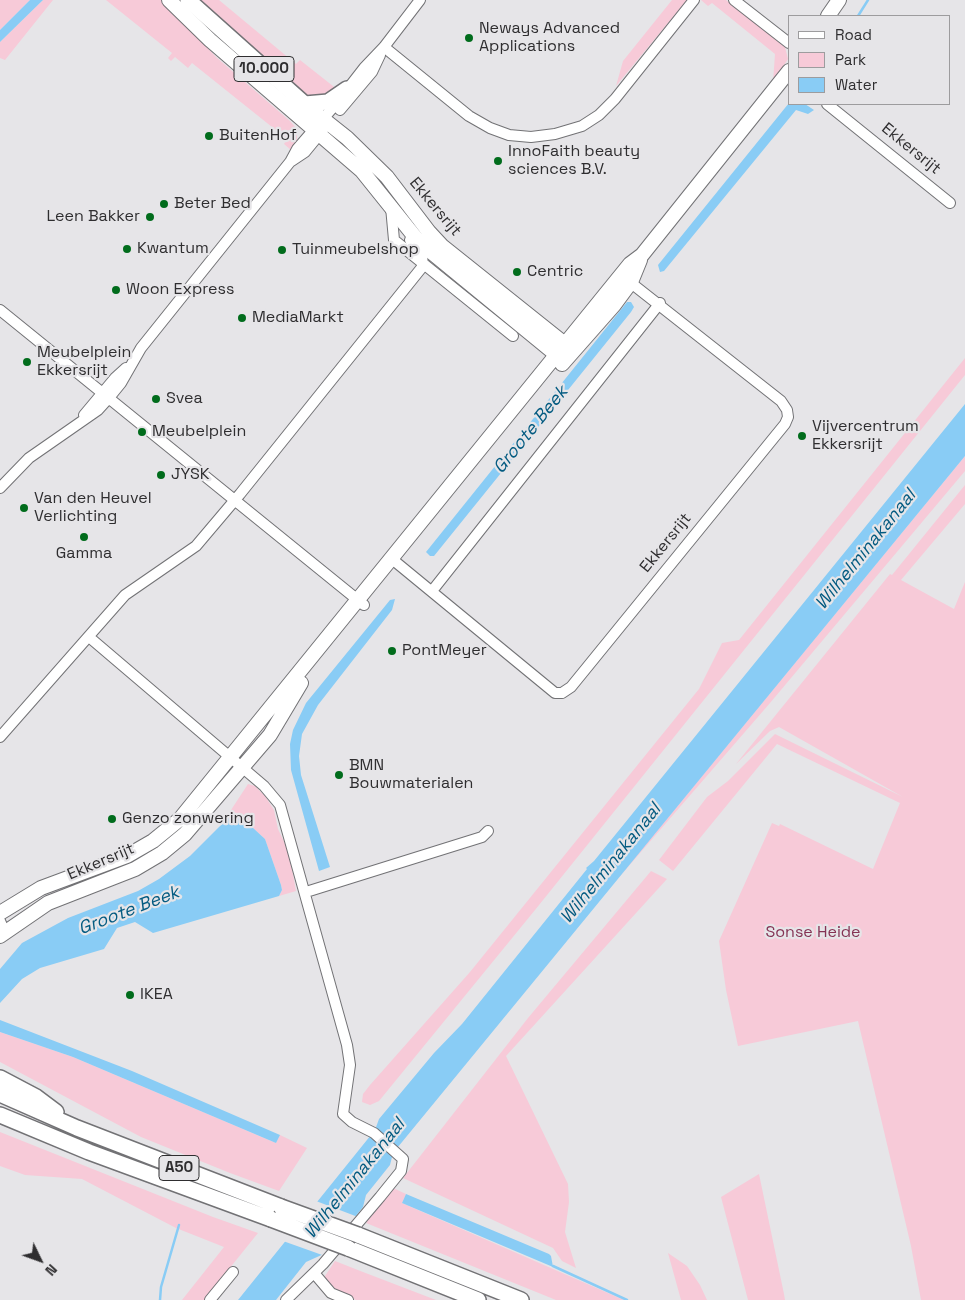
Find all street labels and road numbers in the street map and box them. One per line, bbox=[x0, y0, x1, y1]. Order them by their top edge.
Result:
road number: 10.000 bbox=[234, 56, 294, 82]
street label: Ekkersrijt bbox=[877, 119, 945, 179]
street label: Ekkersrijt bbox=[405, 174, 465, 240]
street label: Ekkersrijt bbox=[636, 509, 696, 577]
street label: Ekkersrijt bbox=[65, 839, 137, 885]
road number: A50 bbox=[159, 1156, 199, 1180]

